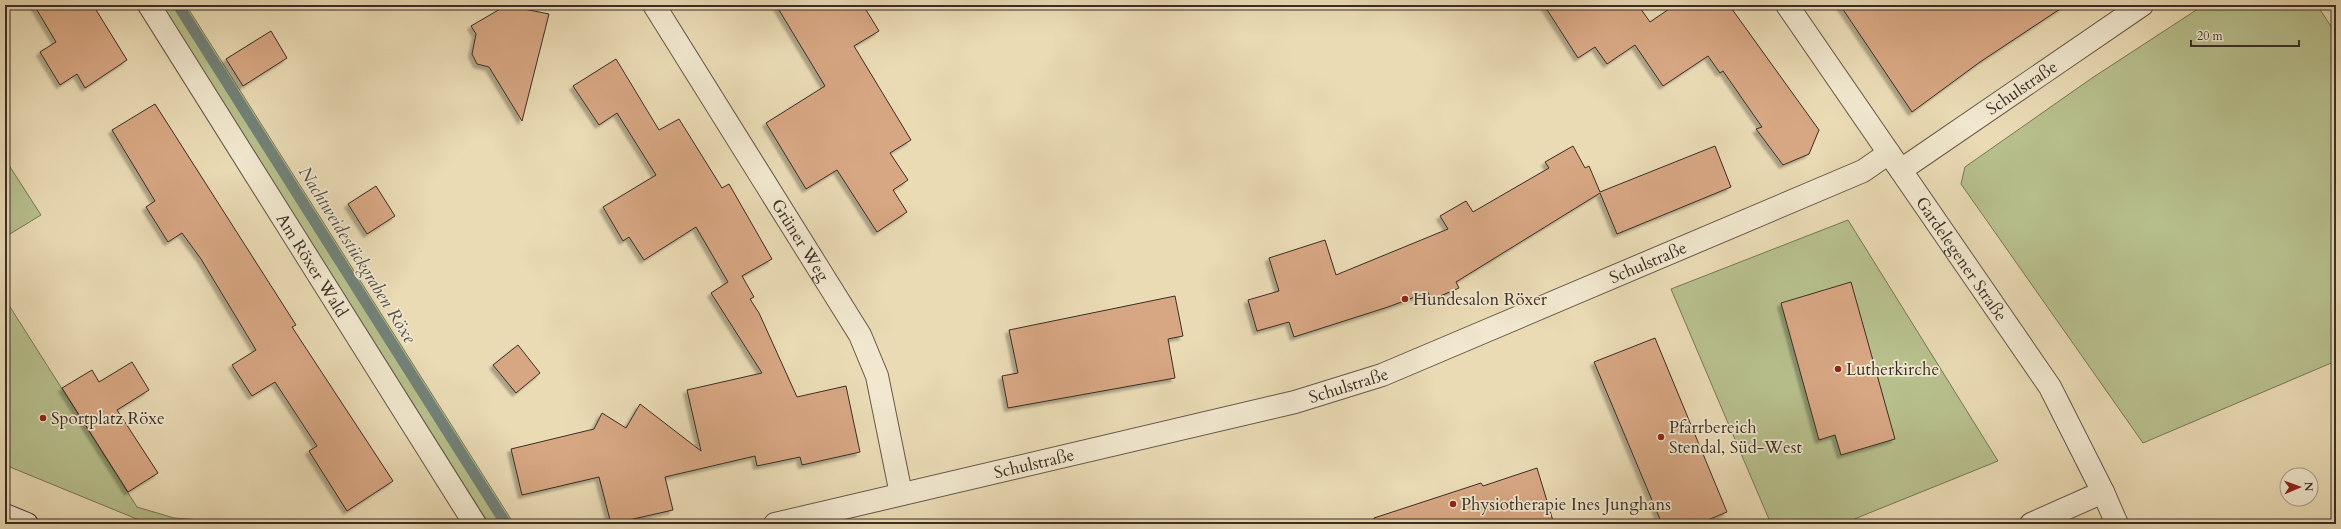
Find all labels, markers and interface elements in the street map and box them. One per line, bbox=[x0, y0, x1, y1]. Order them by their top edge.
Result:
scale bar bbox=[2191, 22, 2299, 48]
text: 20 m bbox=[2197, 28, 2224, 44]
street label: Schulstraße bbox=[1981, 55, 2062, 120]
water label: Nachtweidestückgraben Röxe bbox=[292, 162, 422, 349]
street label: Gardelegener Straße bbox=[1911, 192, 2013, 326]
street label: Grüner Weg bbox=[766, 194, 835, 286]
street label: Am Röxer Wald bbox=[271, 209, 354, 321]
street label: Schulstraße bbox=[1606, 236, 1690, 289]
place label: Hundesalon Röxer bbox=[1413, 288, 1548, 311]
marker: Hundesalon Röxer bbox=[1400, 294, 1410, 304]
place label: Lutherkirche bbox=[1846, 358, 1939, 381]
street label: Schulstraße bbox=[1306, 362, 1392, 409]
marker: Lutherkirche bbox=[1833, 364, 1843, 374]
place label: Sportplatz Röxe bbox=[51, 407, 165, 430]
marker: Sportplatz Röxe bbox=[38, 413, 48, 423]
place label: Pfarrbereich Stendal, Süd-West bbox=[1669, 416, 1803, 459]
marker: Pfarrbereich Stendal, Süd-West bbox=[1656, 432, 1666, 442]
street label: Schulstraße bbox=[992, 443, 1076, 484]
north arrow bbox=[2279, 467, 2319, 507]
text: N bbox=[2301, 482, 2316, 492]
place label: Physiotherapie Ines Junghans bbox=[1461, 493, 1671, 516]
marker: Physiotherapie Ines Junghans bbox=[1448, 499, 1458, 509]

